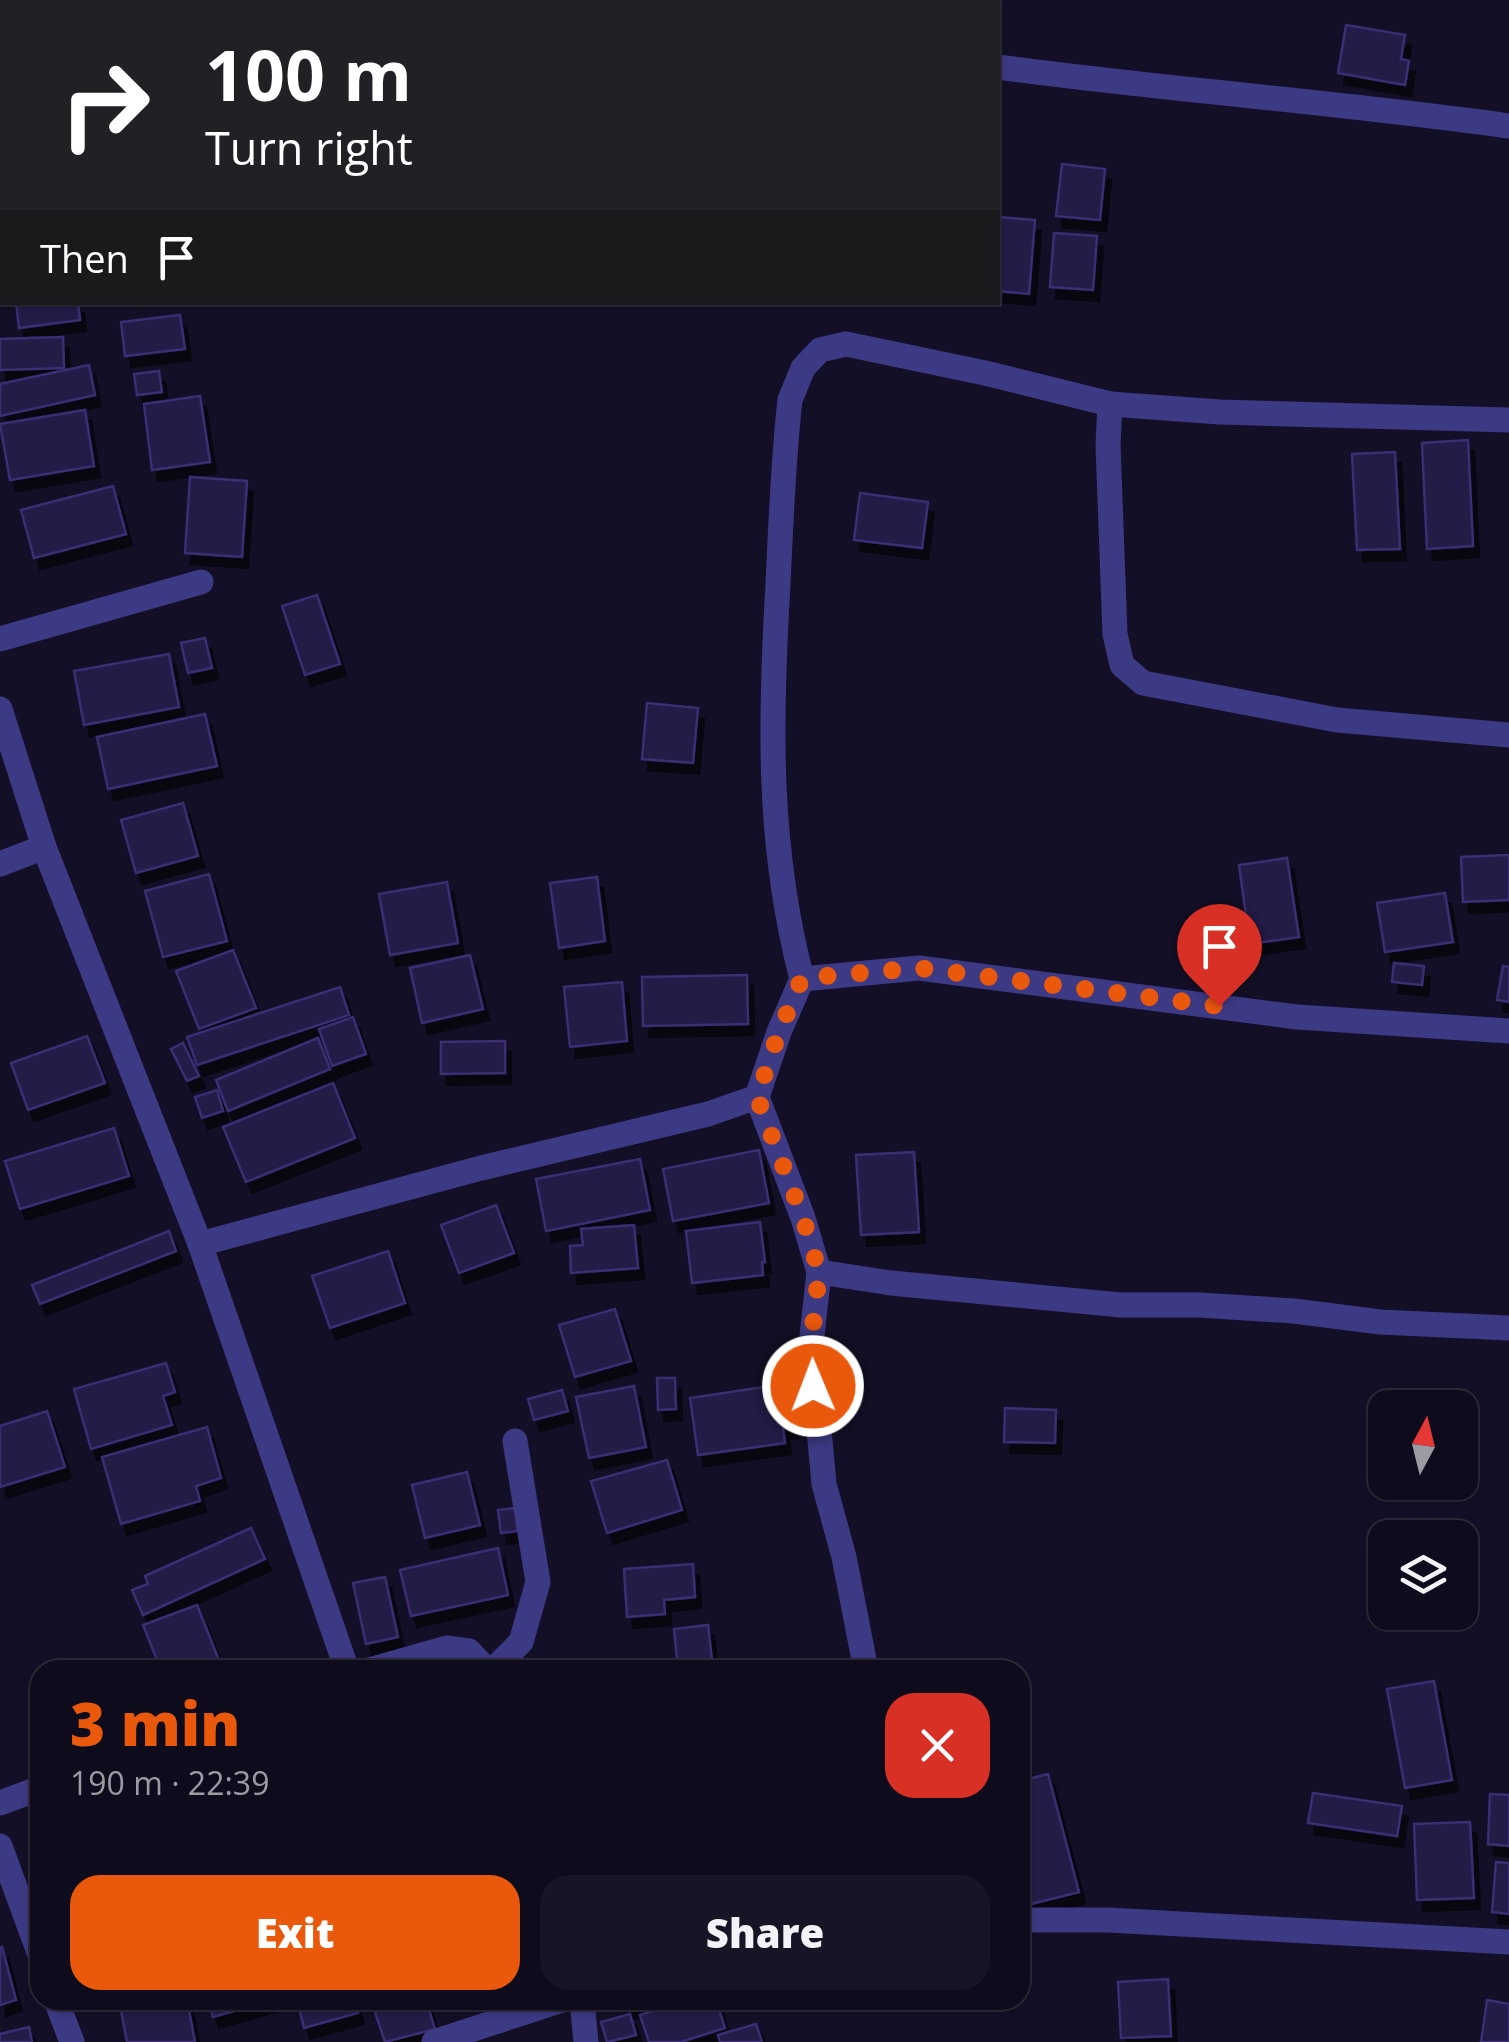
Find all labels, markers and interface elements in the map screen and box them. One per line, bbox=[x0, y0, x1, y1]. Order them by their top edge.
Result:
text: 100 m bbox=[205, 26, 412, 122]
icon: right bbox=[40, 40, 170, 170]
text: Turn right bbox=[205, 117, 413, 178]
icon: arrive bbox=[149, 230, 204, 285]
text: Then bbox=[40, 232, 129, 284]
pin bbox=[1177, 904, 1262, 1007]
icon: arrive bbox=[1192, 919, 1247, 974]
position arrow bbox=[761, 1334, 865, 1438]
north arrow bbox=[1368, 1390, 1478, 1500]
map controls bbox=[1368, 1390, 1478, 1630]
button: layers bbox=[1368, 1520, 1478, 1630]
text: 3 min bbox=[70, 1682, 240, 1764]
button: close bbox=[885, 1693, 990, 1798]
text: 190 m · 22:39 bbox=[70, 1761, 269, 1804]
button: Exit bbox=[70, 1875, 520, 1990]
button: Share bbox=[540, 1875, 990, 1990]

